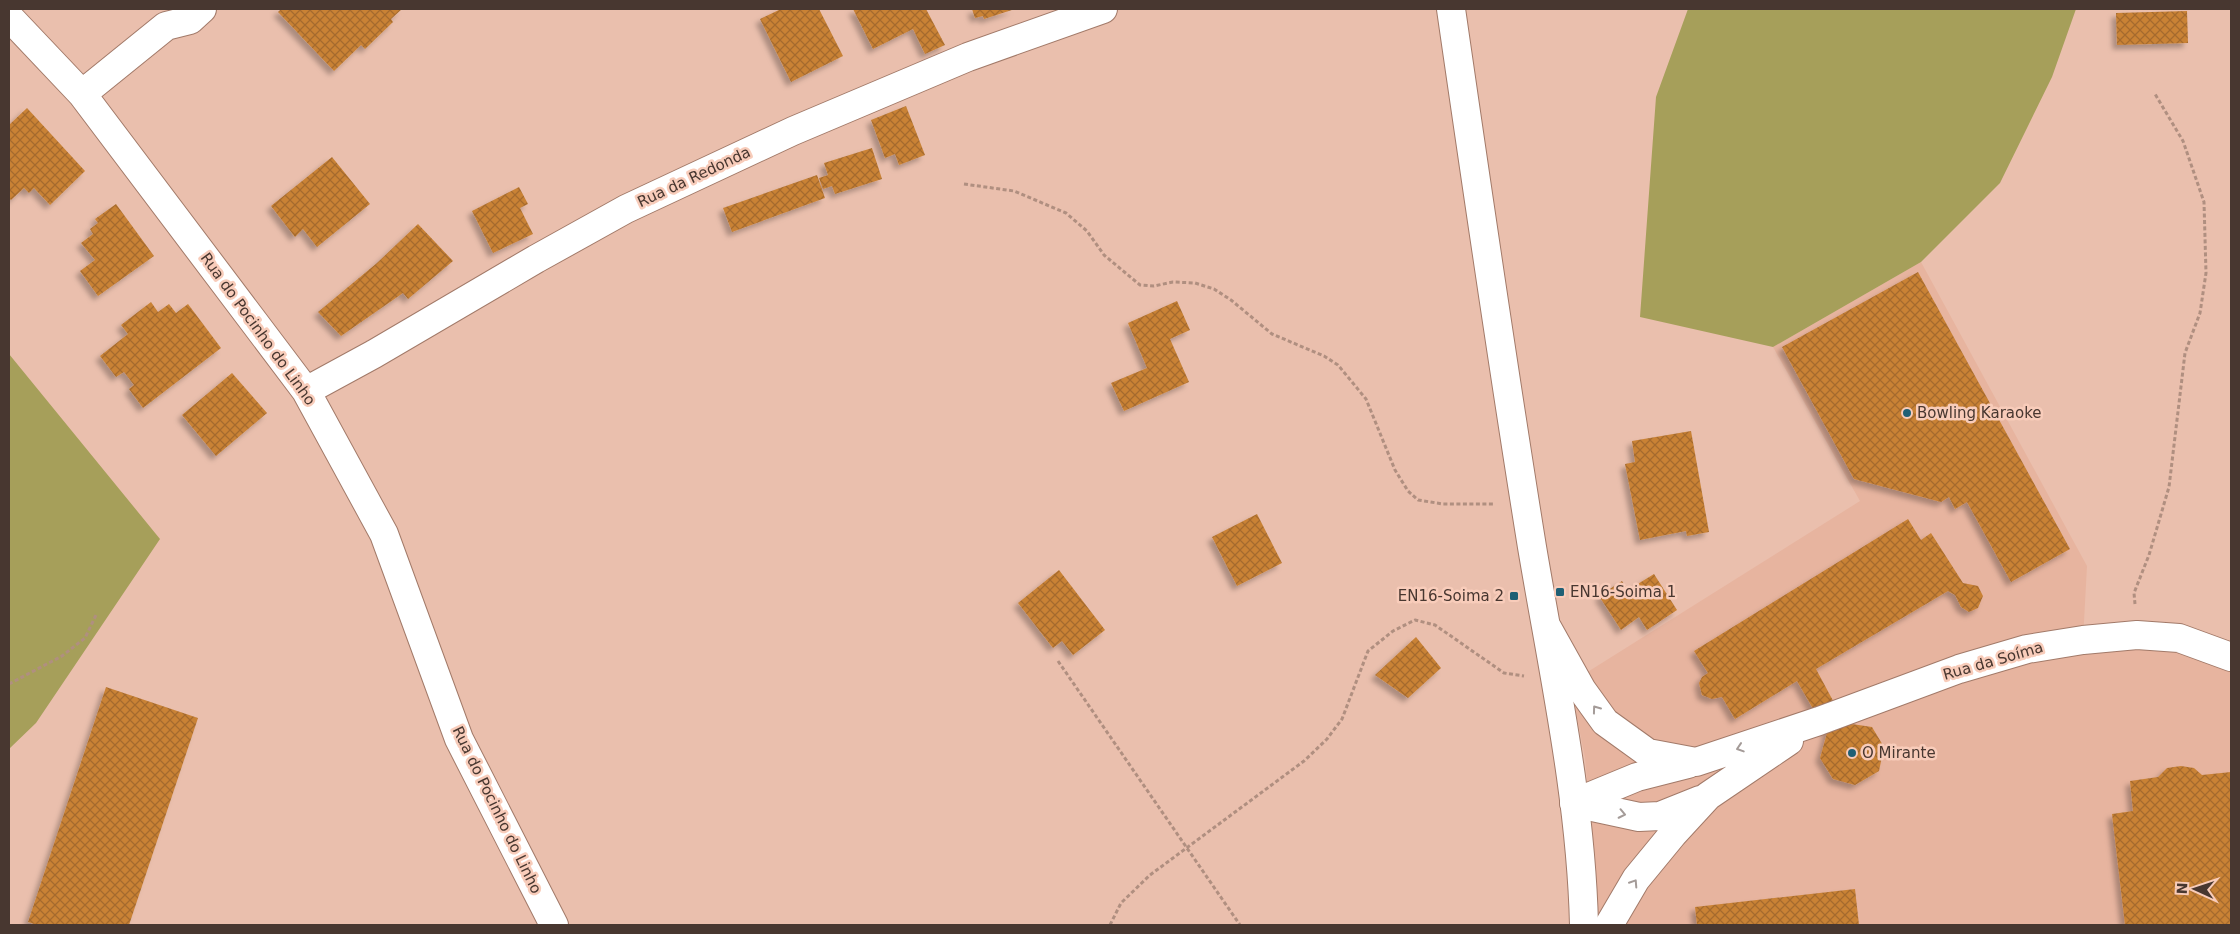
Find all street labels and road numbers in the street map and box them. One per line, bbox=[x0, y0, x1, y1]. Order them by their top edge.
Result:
street label: Rua da Redonda bbox=[635, 143, 753, 211]
street label: Rua do Pocinho do Linho bbox=[197, 249, 319, 409]
street label: Rua da Soíma bbox=[1941, 638, 2045, 684]
street label: Rua do Pocinho do Linho bbox=[449, 723, 545, 897]

